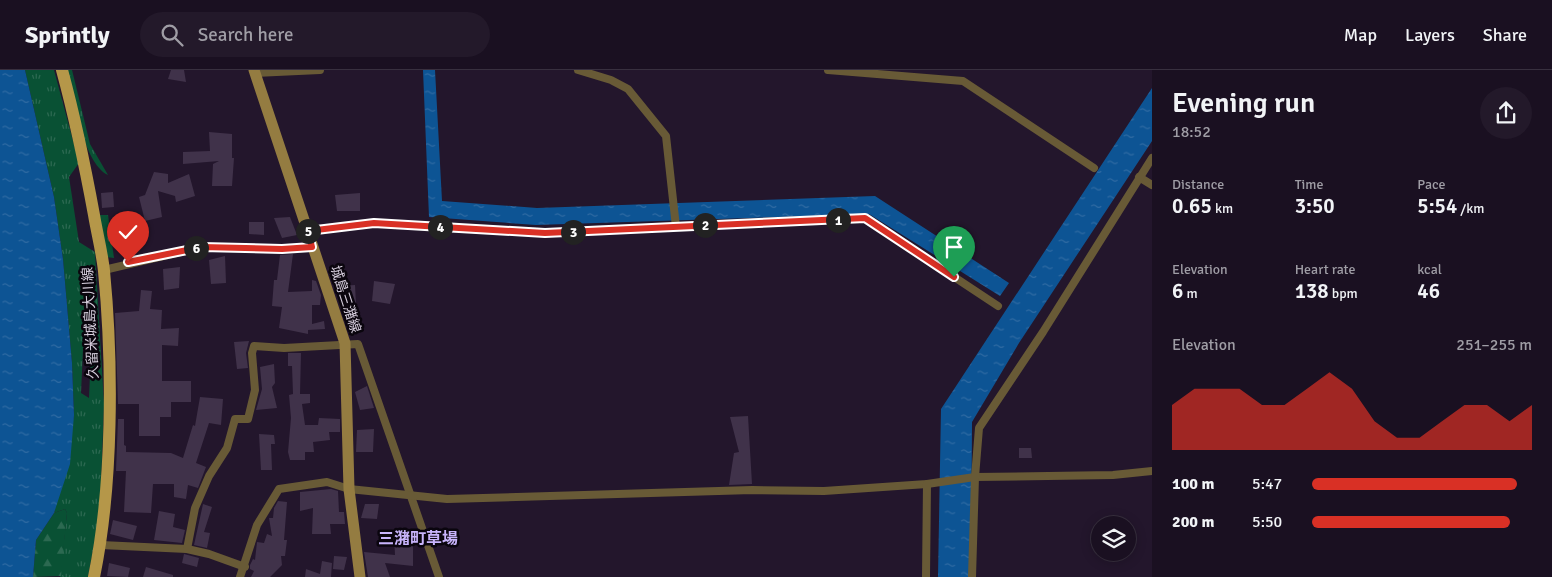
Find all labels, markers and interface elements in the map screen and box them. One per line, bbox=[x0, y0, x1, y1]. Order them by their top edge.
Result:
search box bbox=[140, 12, 490, 57]
text: Sprintly bbox=[25, 20, 110, 50]
icon: search bbox=[158, 21, 186, 49]
text: Search here bbox=[198, 23, 294, 47]
text: Map bbox=[1344, 24, 1377, 46]
text: Layers bbox=[1405, 24, 1455, 46]
text: Share bbox=[1483, 24, 1527, 46]
text: Evening run bbox=[1172, 86, 1315, 120]
button: share bbox=[1480, 87, 1532, 139]
text: 18:52 bbox=[1172, 122, 1211, 142]
text: Distance bbox=[1172, 176, 1224, 193]
text: Time bbox=[1295, 176, 1324, 193]
text: Pace bbox=[1417, 176, 1446, 193]
text: 0.65 bbox=[1172, 193, 1212, 219]
text: 3:50 bbox=[1295, 193, 1335, 219]
text: 5:54 bbox=[1417, 193, 1457, 219]
text: km bbox=[1212, 200, 1233, 217]
text: /km bbox=[1457, 200, 1484, 217]
pin: 1 bbox=[826, 208, 850, 232]
pin bbox=[107, 211, 149, 262]
pin: 2 bbox=[692, 212, 718, 238]
text: 1 bbox=[835, 212, 842, 229]
pin: 4 bbox=[428, 214, 452, 240]
text: 2 bbox=[702, 217, 709, 234]
icon: check bbox=[114, 218, 142, 246]
pin: 5 bbox=[296, 218, 320, 244]
text: 4 bbox=[437, 219, 444, 236]
pin: 3 bbox=[560, 220, 586, 244]
text: 5 bbox=[305, 223, 312, 240]
text: 3 bbox=[570, 224, 577, 241]
pin bbox=[933, 226, 975, 277]
icon: arrive bbox=[940, 233, 968, 261]
pin: 6 bbox=[184, 236, 208, 260]
text: 6 bbox=[193, 240, 200, 257]
text: Elevation bbox=[1172, 261, 1228, 278]
text: Heart rate bbox=[1295, 261, 1355, 278]
text: kcal bbox=[1417, 261, 1442, 278]
street label: 城島三潴線 bbox=[327, 263, 364, 335]
street label: 久留米城島大川線 bbox=[79, 267, 102, 379]
text: 6 bbox=[1172, 278, 1183, 304]
text: 138 bbox=[1295, 278, 1329, 304]
text: 46 bbox=[1417, 278, 1440, 304]
text: m bbox=[1183, 285, 1198, 302]
text: bpm bbox=[1329, 285, 1358, 302]
text: Elevation bbox=[1172, 335, 1236, 355]
text: 251–255 m bbox=[1456, 335, 1532, 355]
text: 100 m bbox=[1172, 474, 1214, 494]
text: 5:47 bbox=[1252, 474, 1282, 494]
text: 200 m bbox=[1172, 512, 1214, 532]
text: 5:50 bbox=[1252, 512, 1282, 532]
map controls bbox=[1091, 516, 1136, 561]
button: layers bbox=[1091, 516, 1136, 561]
district label: 三潴町草場 bbox=[378, 529, 458, 549]

